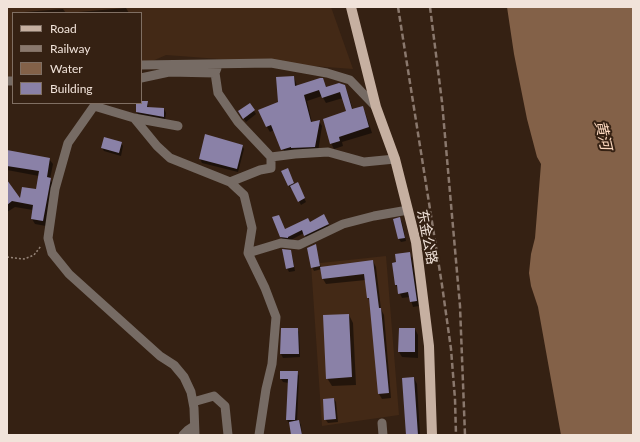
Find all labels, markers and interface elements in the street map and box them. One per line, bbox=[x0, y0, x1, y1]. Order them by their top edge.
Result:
legend bbox=[12, 12, 142, 104]
text: Road bbox=[50, 21, 77, 36]
text: Railway bbox=[50, 41, 90, 56]
text: Water bbox=[50, 61, 83, 76]
text: Building bbox=[50, 81, 93, 96]
water label: 黄河 bbox=[591, 118, 615, 152]
street label: 东金公路 bbox=[413, 208, 441, 266]

